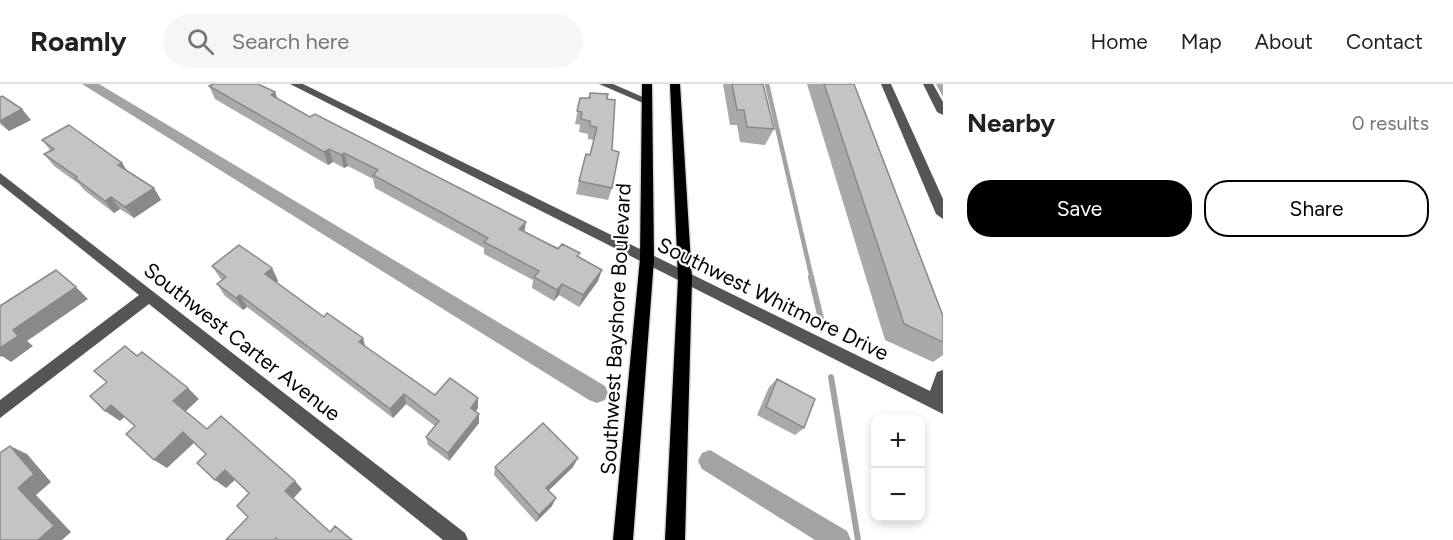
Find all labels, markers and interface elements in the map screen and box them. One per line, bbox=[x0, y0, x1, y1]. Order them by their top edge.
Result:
search box bbox=[163, 14, 583, 68]
text: Roamly bbox=[30, 24, 127, 58]
icon: search bbox=[184, 25, 217, 58]
text: Search here bbox=[232, 28, 349, 55]
text: Home bbox=[1091, 29, 1148, 54]
text: Map bbox=[1181, 29, 1222, 54]
text: About bbox=[1255, 29, 1313, 54]
text: Contact bbox=[1346, 29, 1423, 54]
text: Nearby bbox=[967, 107, 1055, 139]
text: 0 results bbox=[1352, 111, 1429, 135]
button: Save bbox=[967, 180, 1192, 237]
button: Share bbox=[1204, 180, 1429, 237]
street label: Southwest Bayshore Boulevard bbox=[595, 182, 636, 475]
street label: Southwest Whitmore Drive bbox=[654, 232, 893, 365]
street label: Southwest Carter Avenue bbox=[139, 257, 346, 426]
map controls bbox=[871, 414, 925, 522]
button: + bbox=[871, 414, 925, 468]
button: − bbox=[871, 468, 925, 522]

